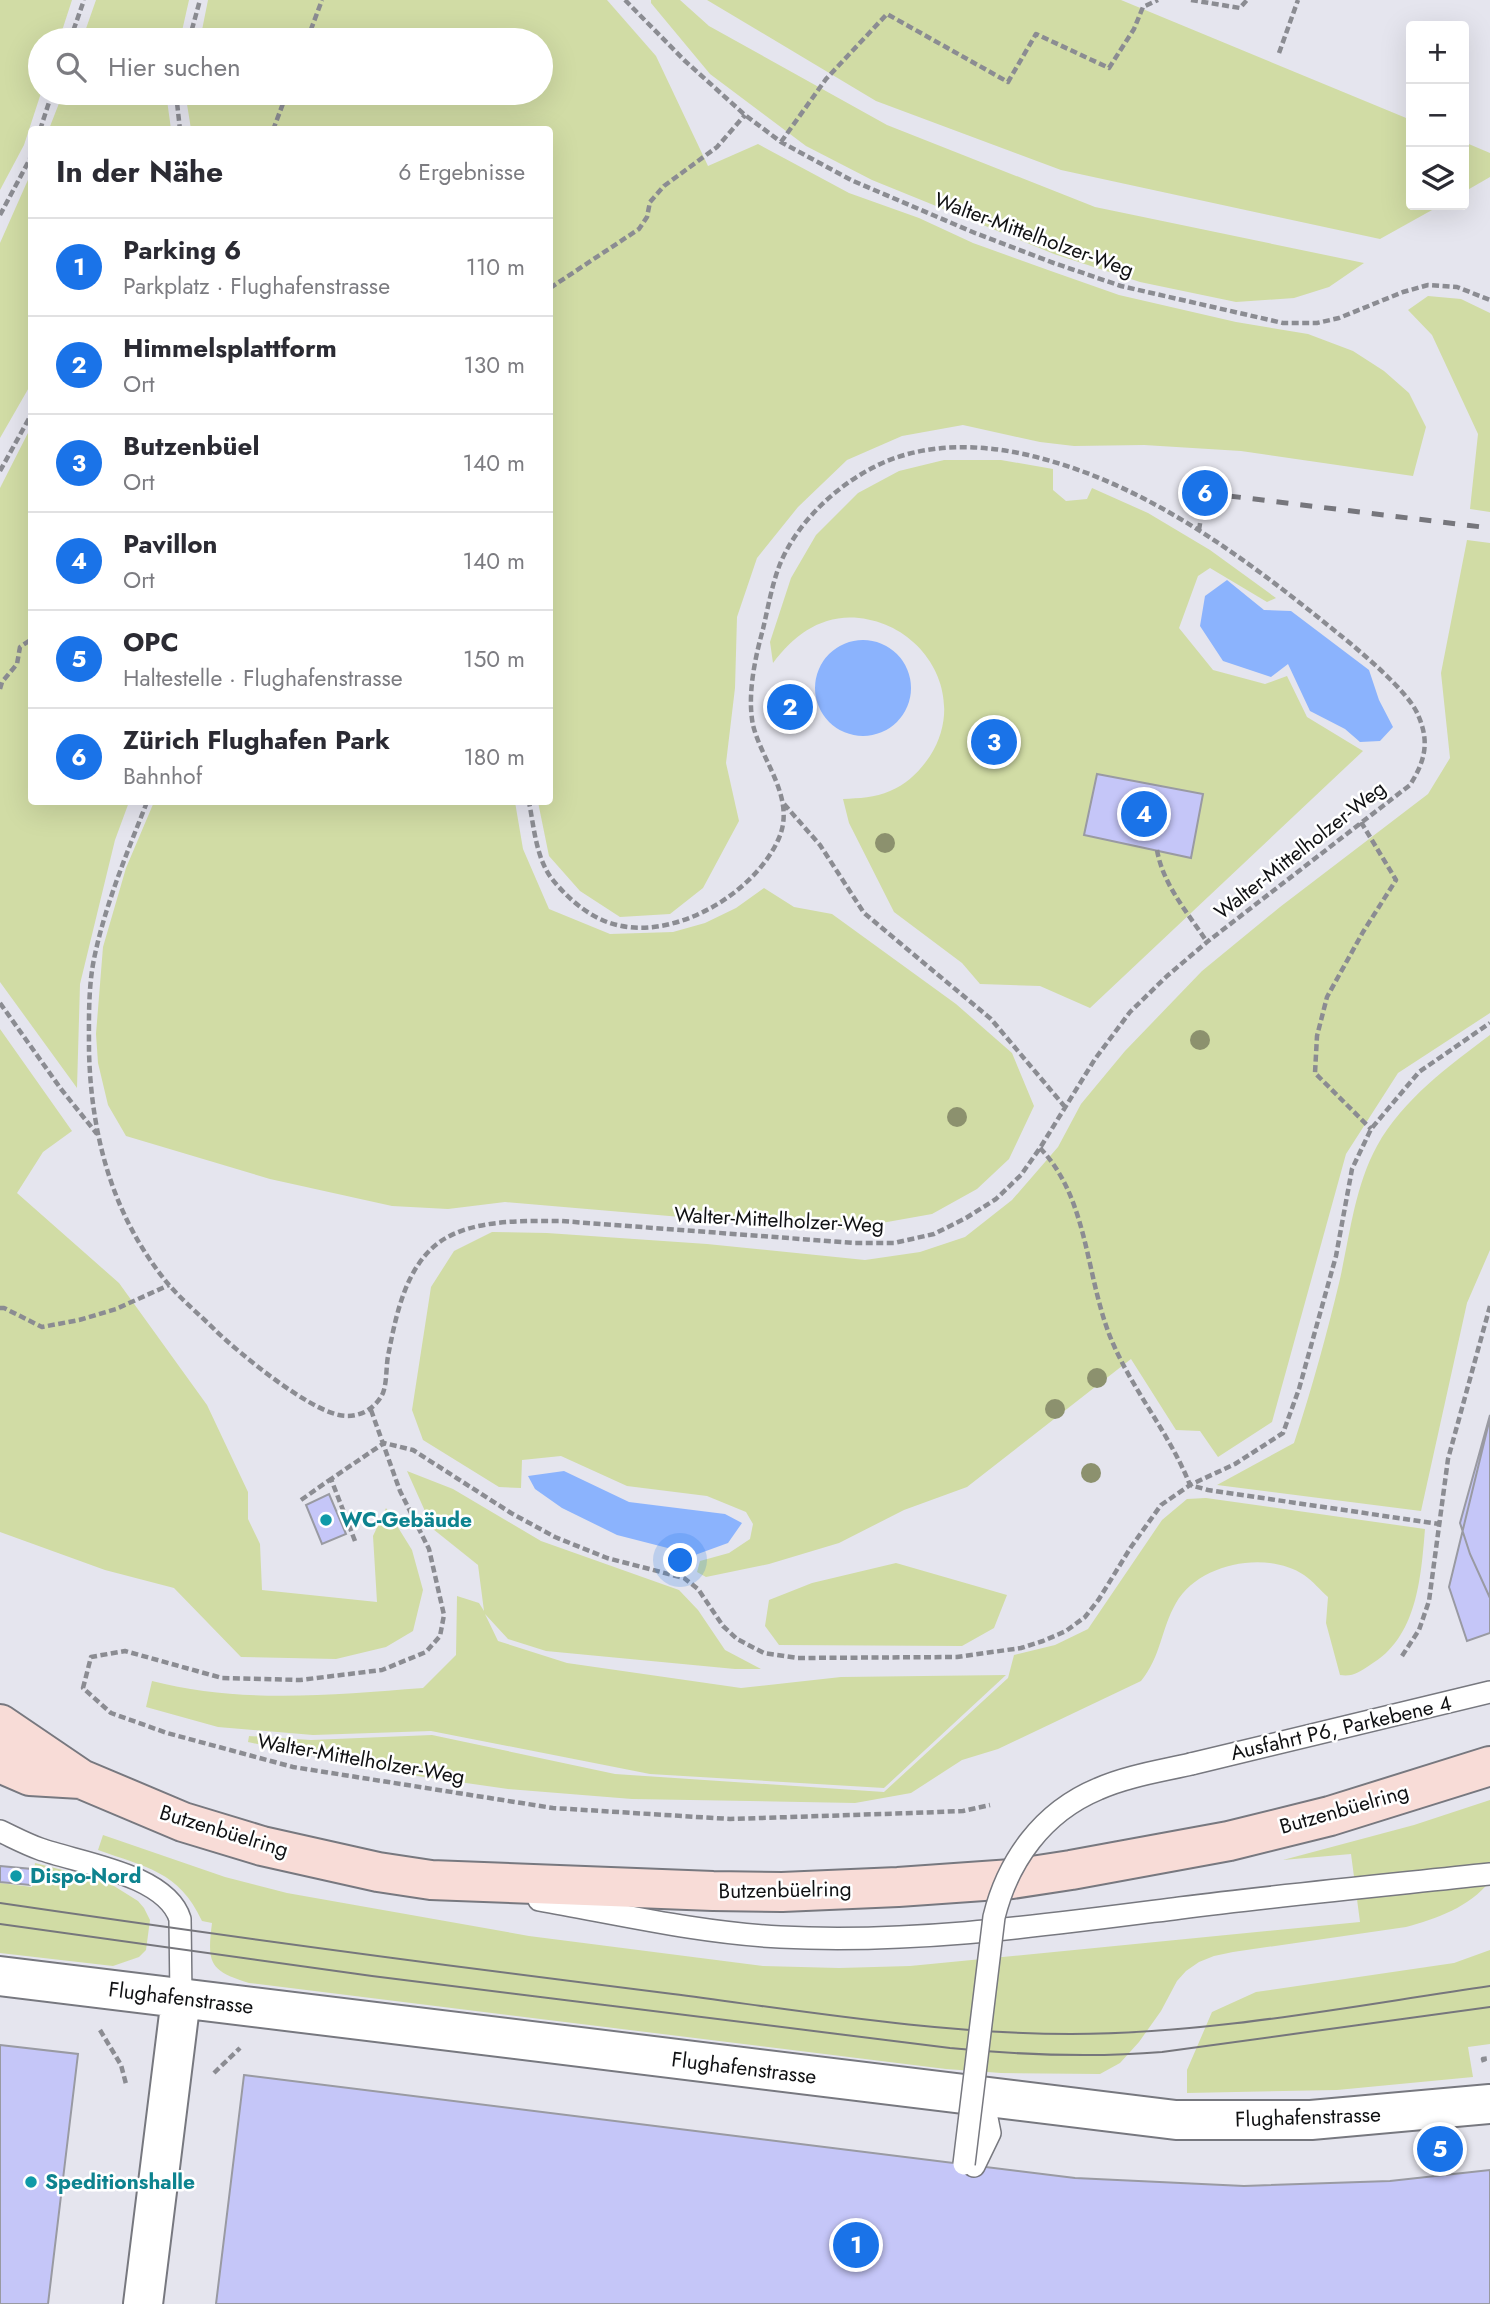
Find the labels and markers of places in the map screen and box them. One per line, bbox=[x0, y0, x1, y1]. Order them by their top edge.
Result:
pin: 6 bbox=[1182, 467, 1228, 519]
pin: 2 bbox=[767, 681, 813, 733]
pin: 3 bbox=[971, 716, 1017, 768]
pin: 4 bbox=[1121, 788, 1167, 840]
place label: WC-Gebäude bbox=[340, 1505, 472, 1535]
marker: WC-Gebäude bbox=[318, 1512, 334, 1528]
place label: Dispo-Nord bbox=[30, 1861, 141, 1891]
marker: Dispo-Nord bbox=[8, 1868, 24, 1884]
pin: 5 bbox=[1417, 2123, 1463, 2175]
place label: Speditionshalle bbox=[45, 2167, 195, 2197]
marker: Speditionshalle bbox=[23, 2174, 39, 2190]
pin: 1 bbox=[833, 2219, 879, 2271]

